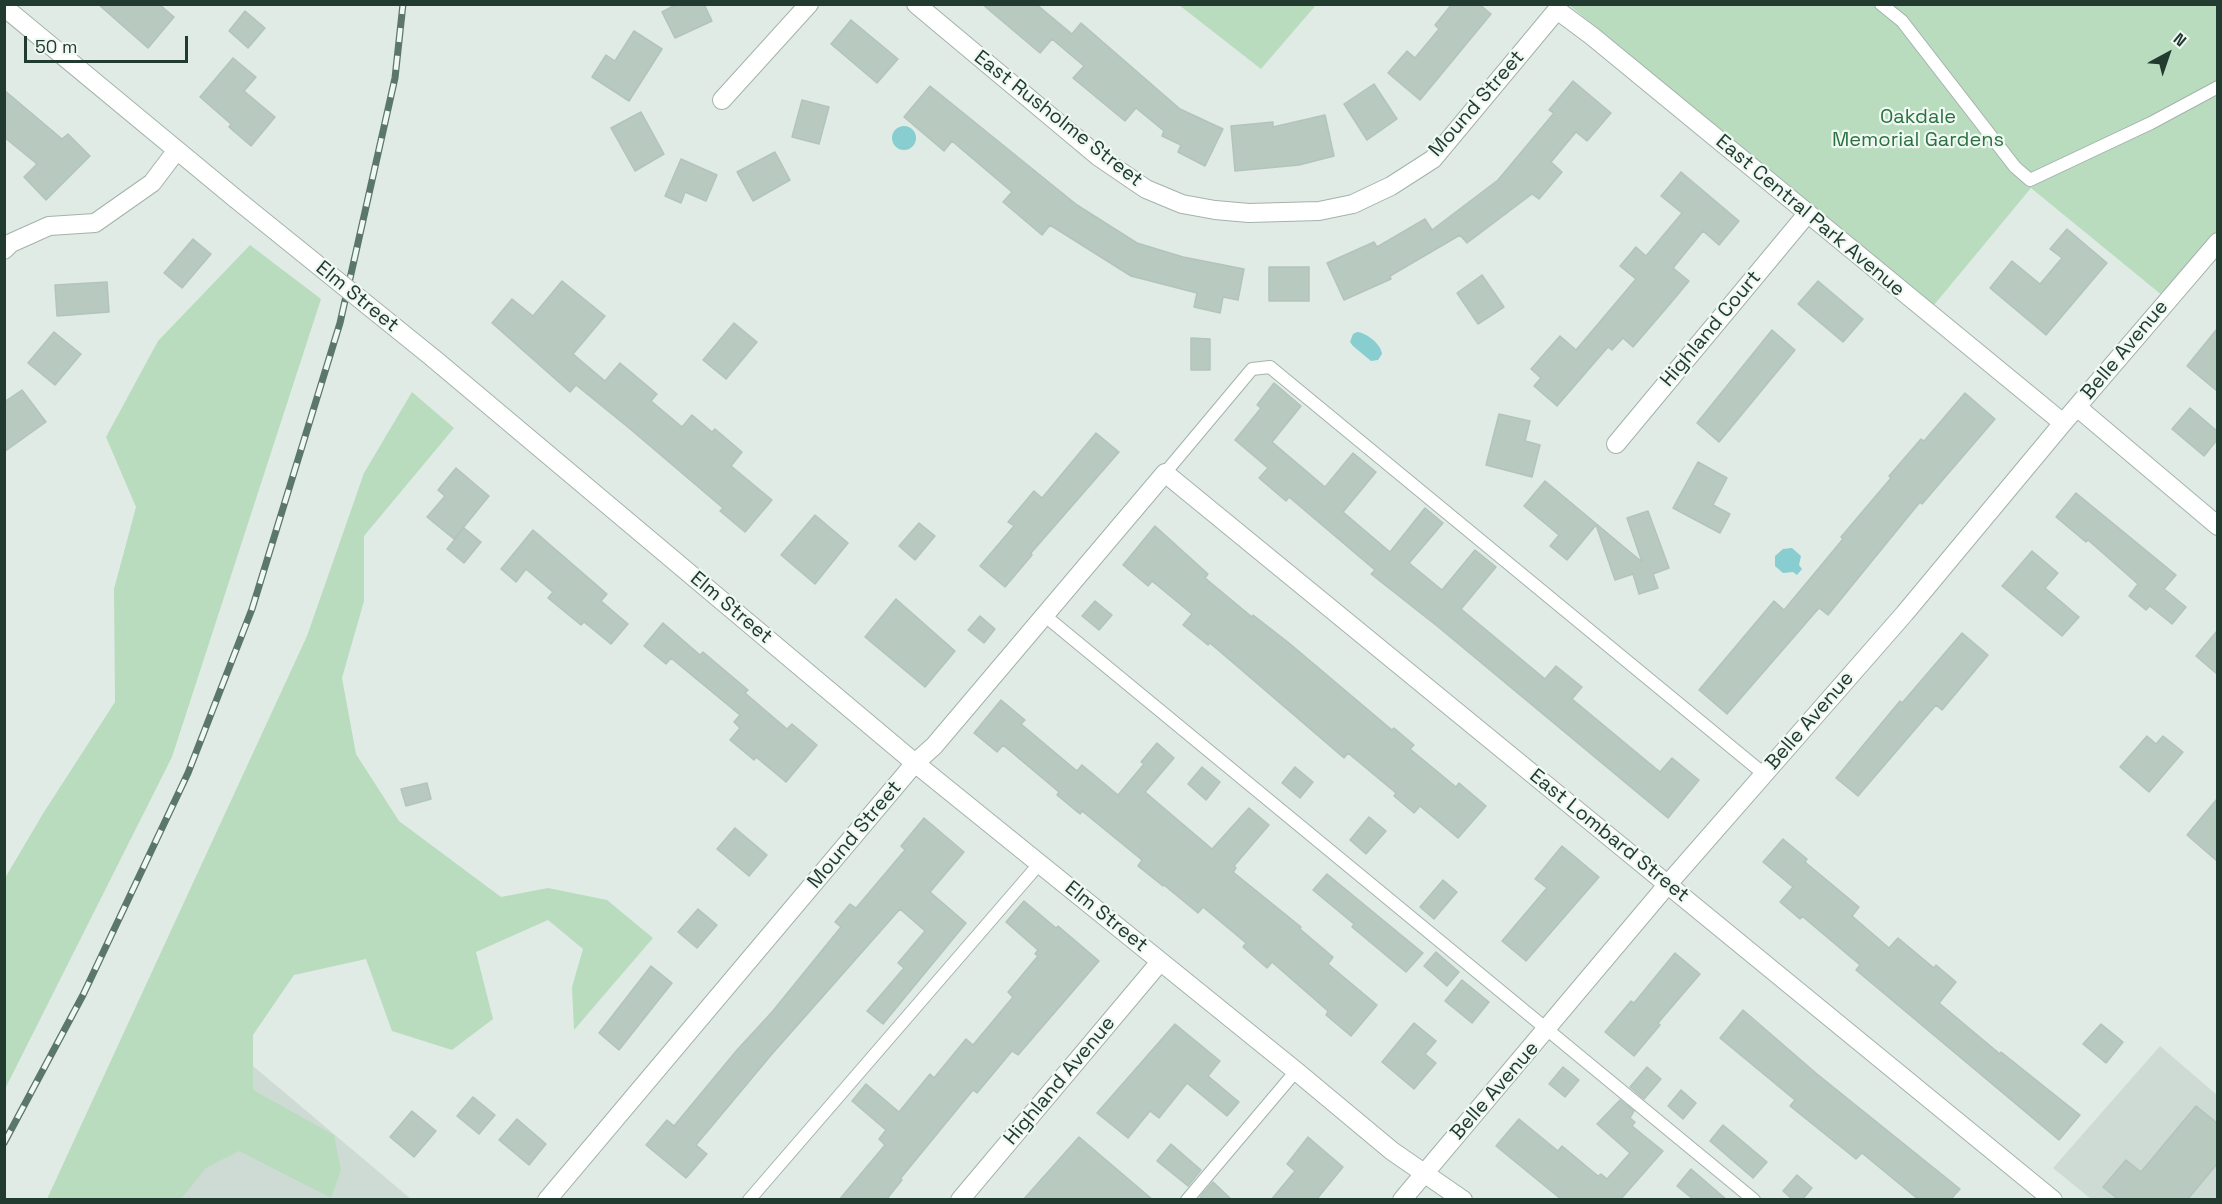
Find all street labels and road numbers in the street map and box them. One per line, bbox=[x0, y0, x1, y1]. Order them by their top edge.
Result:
street label: East Rusholme Street bbox=[969, 46, 1147, 192]
street label: Mound Street bbox=[1424, 46, 1530, 162]
street label: East Central Park Avenue bbox=[1711, 130, 1909, 302]
street label: Elm Street bbox=[311, 256, 403, 338]
street label: Highland Court bbox=[1656, 266, 1766, 392]
street label: Belle Avenue bbox=[2076, 295, 2174, 405]
street label: Elm Street bbox=[685, 567, 777, 649]
street label: Belle Avenue bbox=[1761, 667, 1859, 775]
street label: East Lombard Street bbox=[1524, 764, 1694, 908]
street label: Mound Street bbox=[803, 776, 907, 894]
street label: Elm Street bbox=[1060, 876, 1152, 958]
street label: Highland Avenue bbox=[999, 1012, 1121, 1150]
street label: Belle Avenue bbox=[1446, 1037, 1544, 1145]

